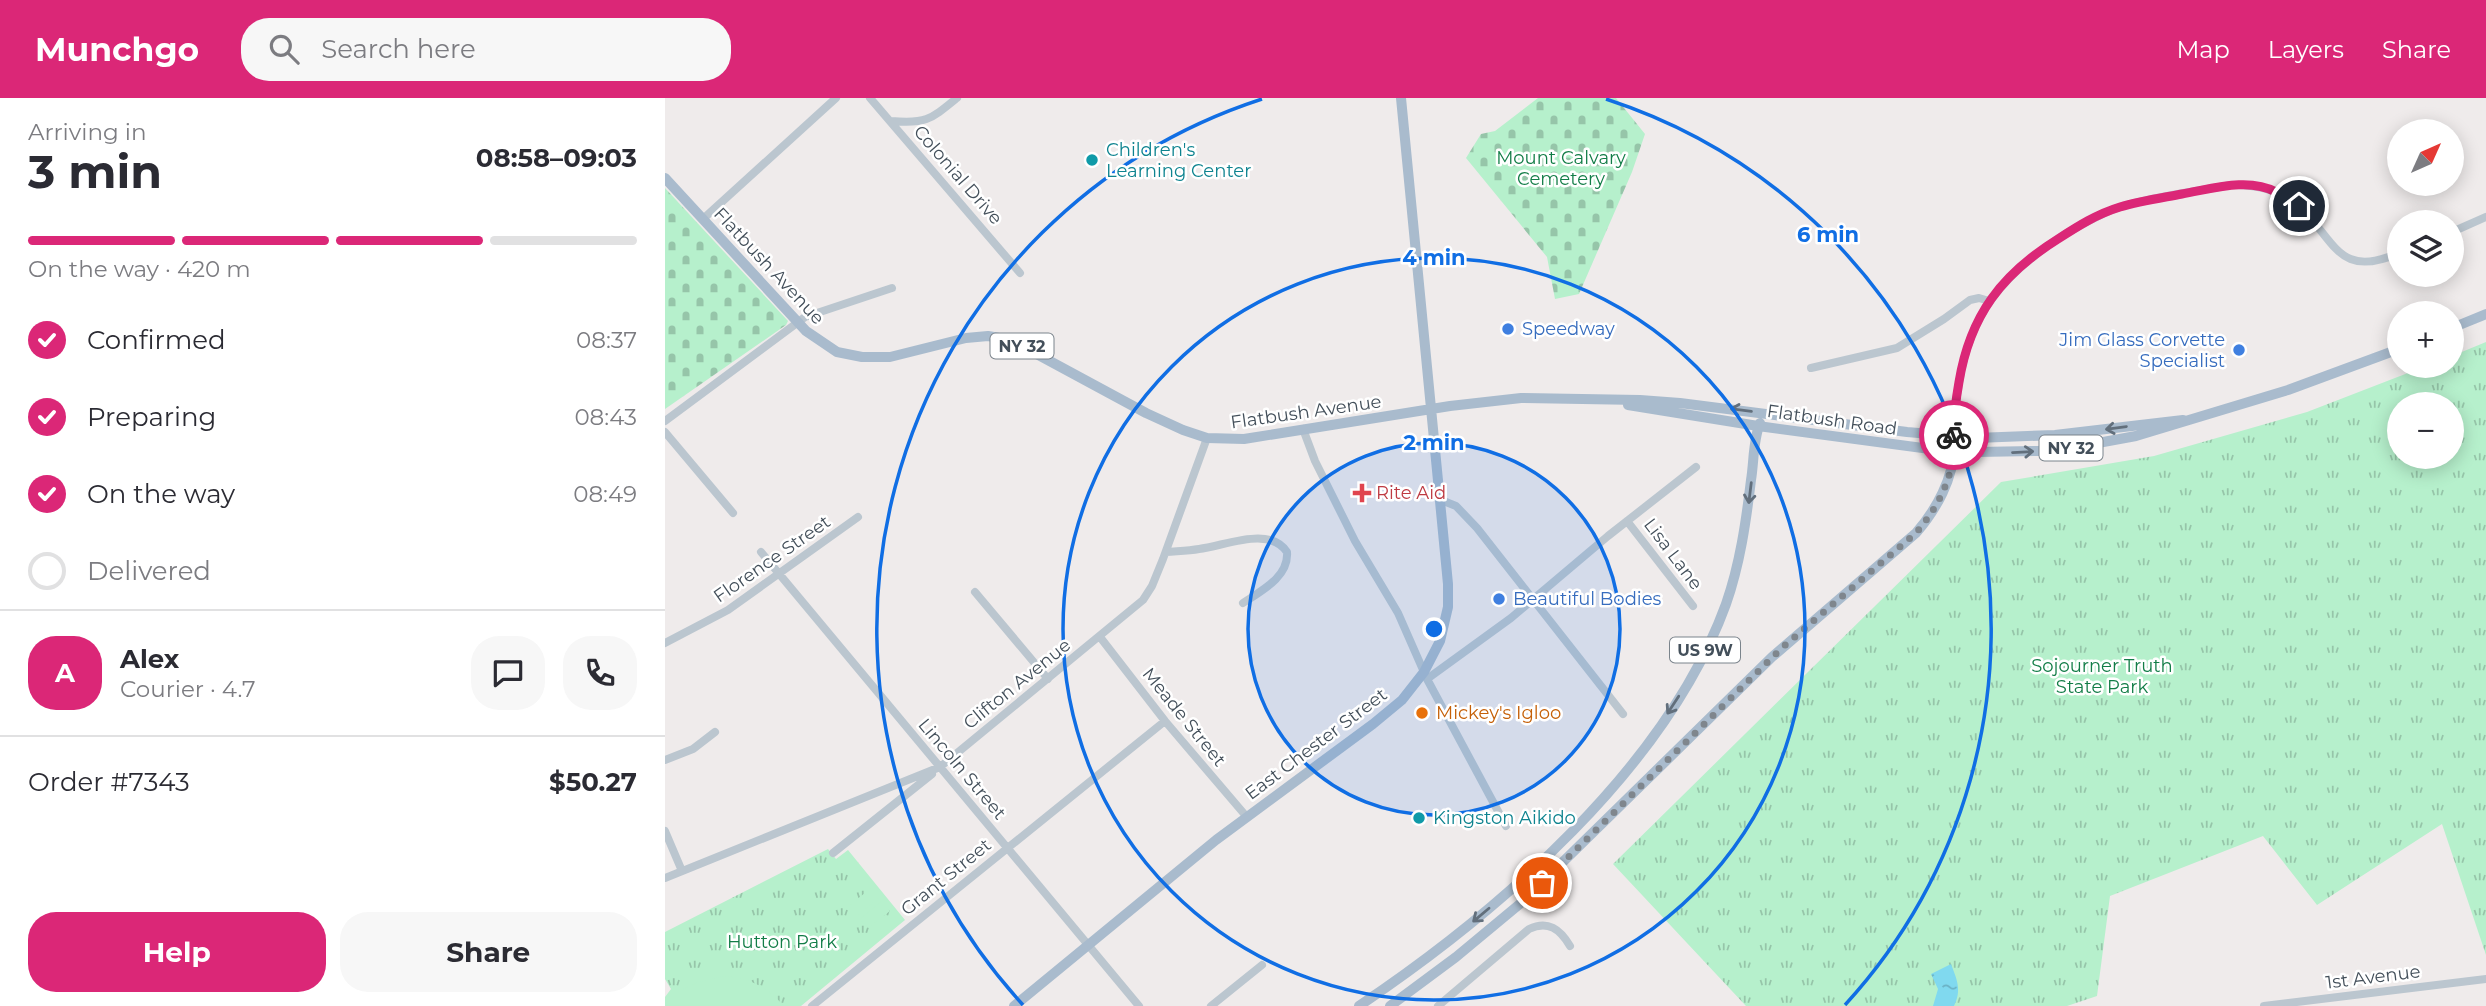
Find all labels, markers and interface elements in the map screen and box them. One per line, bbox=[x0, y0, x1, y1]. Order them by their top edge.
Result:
search box bbox=[241, 18, 731, 81]
text: Munchgo bbox=[35, 29, 199, 69]
icon: search bbox=[265, 30, 303, 68]
text: Search here bbox=[321, 33, 476, 65]
text: Map bbox=[2176, 35, 2230, 64]
text: Layers bbox=[2268, 35, 2344, 64]
text: Share bbox=[2382, 35, 2451, 64]
text: Arriving in bbox=[28, 118, 147, 146]
north arrow bbox=[2387, 119, 2464, 196]
map controls bbox=[2387, 119, 2464, 469]
street label: Colonial Drive bbox=[909, 121, 1007, 229]
place label: Children's Learning Center bbox=[1106, 139, 1251, 182]
text: 08:58–09:03 bbox=[476, 142, 637, 174]
text: 3 min bbox=[28, 143, 162, 200]
park label: Mount Calvary Cemetery bbox=[1496, 147, 1626, 190]
marker: Children's Learning Center bbox=[1084, 152, 1100, 168]
pin bbox=[2269, 176, 2329, 236]
icon: home bbox=[2280, 187, 2318, 225]
street label: Flatbush Avenue bbox=[709, 203, 829, 329]
button: layers bbox=[2387, 210, 2464, 287]
text: 6 min bbox=[1797, 222, 1859, 247]
text: 4 min bbox=[1402, 245, 1466, 270]
text: On the way · 420 m bbox=[28, 255, 251, 283]
button: + bbox=[2387, 301, 2464, 378]
place label: Speedway bbox=[1522, 318, 1615, 340]
icon: check bbox=[28, 321, 66, 359]
marker: Speedway bbox=[1500, 321, 1516, 337]
text: Confirmed bbox=[87, 324, 226, 356]
text: 08:37 bbox=[576, 326, 637, 354]
place label: Jim Glass Corvette Specialist bbox=[2058, 329, 2225, 372]
road number: NY 32 bbox=[991, 334, 1053, 358]
marker: Jim Glass Corvette Specialist bbox=[2231, 342, 2247, 358]
street label: Flatbush Avenue bbox=[1229, 391, 1383, 433]
button: − bbox=[2387, 392, 2464, 469]
icon: check bbox=[28, 398, 66, 436]
street label: Flatbush Road bbox=[1766, 400, 1898, 440]
courier bbox=[1919, 400, 1989, 470]
text: Preparing bbox=[87, 401, 216, 433]
text: 08:43 bbox=[574, 403, 637, 431]
one-way arrow bbox=[1730, 403, 1752, 416]
icon: bike bbox=[1935, 416, 1973, 454]
one-way arrow bbox=[2105, 422, 2127, 435]
text: 2 min bbox=[1403, 430, 1465, 455]
road number: NY 32 bbox=[2039, 436, 2103, 460]
one-way arrow bbox=[2011, 445, 2034, 458]
icon: check bbox=[28, 475, 66, 513]
text: On the way bbox=[87, 478, 235, 510]
text: 08:49 bbox=[573, 480, 637, 508]
one-way arrow bbox=[1743, 481, 1756, 504]
place label: Rite Aid bbox=[1376, 482, 1446, 504]
marker: Rite Aid bbox=[1354, 485, 1370, 501]
street label: Florence Street bbox=[709, 511, 835, 607]
street label: Lisa Lane bbox=[1639, 514, 1707, 594]
text: Delivered bbox=[87, 555, 211, 587]
place label: Beautiful Bodies bbox=[1513, 588, 1662, 610]
marker: Beautiful Bodies bbox=[1491, 591, 1507, 607]
centre of rings bbox=[1422, 617, 1446, 641]
street label: Clifton Avenue bbox=[959, 634, 1075, 734]
button: chat bbox=[471, 636, 545, 710]
button: phone bbox=[563, 636, 637, 710]
road number: US 9W bbox=[1670, 638, 1740, 663]
text: Alex bbox=[120, 643, 179, 675]
park label: Sojourner Truth State Park bbox=[2031, 655, 2173, 698]
text: A bbox=[55, 657, 75, 689]
street label: Meade Street bbox=[1137, 663, 1231, 771]
text: Courier · 4.7 bbox=[120, 675, 256, 703]
street label: East Chester Street bbox=[1241, 683, 1391, 805]
one-way arrow bbox=[1666, 694, 1680, 714]
place label: Mickey's Igloo bbox=[1436, 702, 1561, 724]
marker: Mickey's Igloo bbox=[1414, 705, 1430, 721]
street label: Lincoln Street bbox=[913, 714, 1011, 824]
text: Order #7343 bbox=[28, 766, 190, 798]
text: $50.27 bbox=[549, 766, 637, 798]
place label: Kingston Aikido bbox=[1433, 807, 1576, 829]
marker: Kingston Aikido bbox=[1411, 810, 1427, 826]
street label: Grant Street bbox=[896, 834, 996, 920]
pin bbox=[1512, 853, 1572, 913]
icon: bag bbox=[1523, 864, 1561, 902]
one-way arrow bbox=[1472, 907, 1490, 922]
button: Help bbox=[28, 912, 326, 992]
button: Share bbox=[340, 912, 637, 992]
park label: Hutton Park bbox=[727, 931, 837, 953]
street label: 1st Avenue bbox=[2324, 960, 2422, 994]

